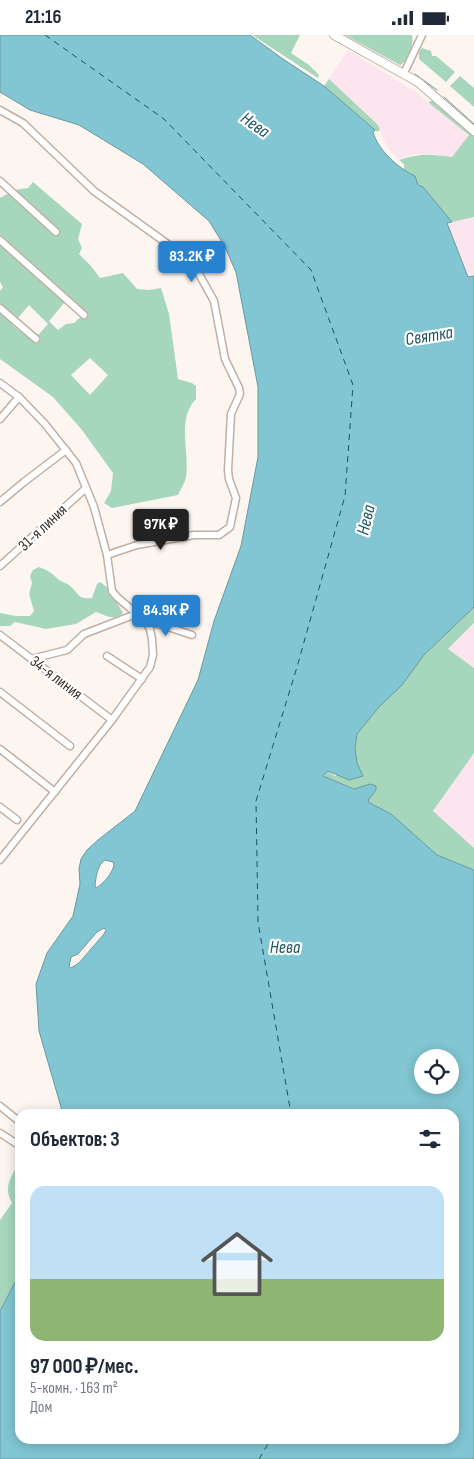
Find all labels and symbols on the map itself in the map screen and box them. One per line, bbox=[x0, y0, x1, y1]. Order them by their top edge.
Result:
water label: Нева bbox=[237, 108, 274, 143]
pin: 83.2K ₽ bbox=[146, 241, 238, 283]
water label: Святка bbox=[404, 322, 455, 350]
street label: 31-я линия bbox=[15, 501, 71, 555]
water label: Нева bbox=[352, 502, 380, 537]
pin: 97K ₽ bbox=[126, 509, 196, 551]
pin: 84.9K ₽ bbox=[120, 595, 212, 637]
street label: 34-я линия bbox=[26, 652, 86, 704]
water label: Нева bbox=[270, 937, 301, 958]

